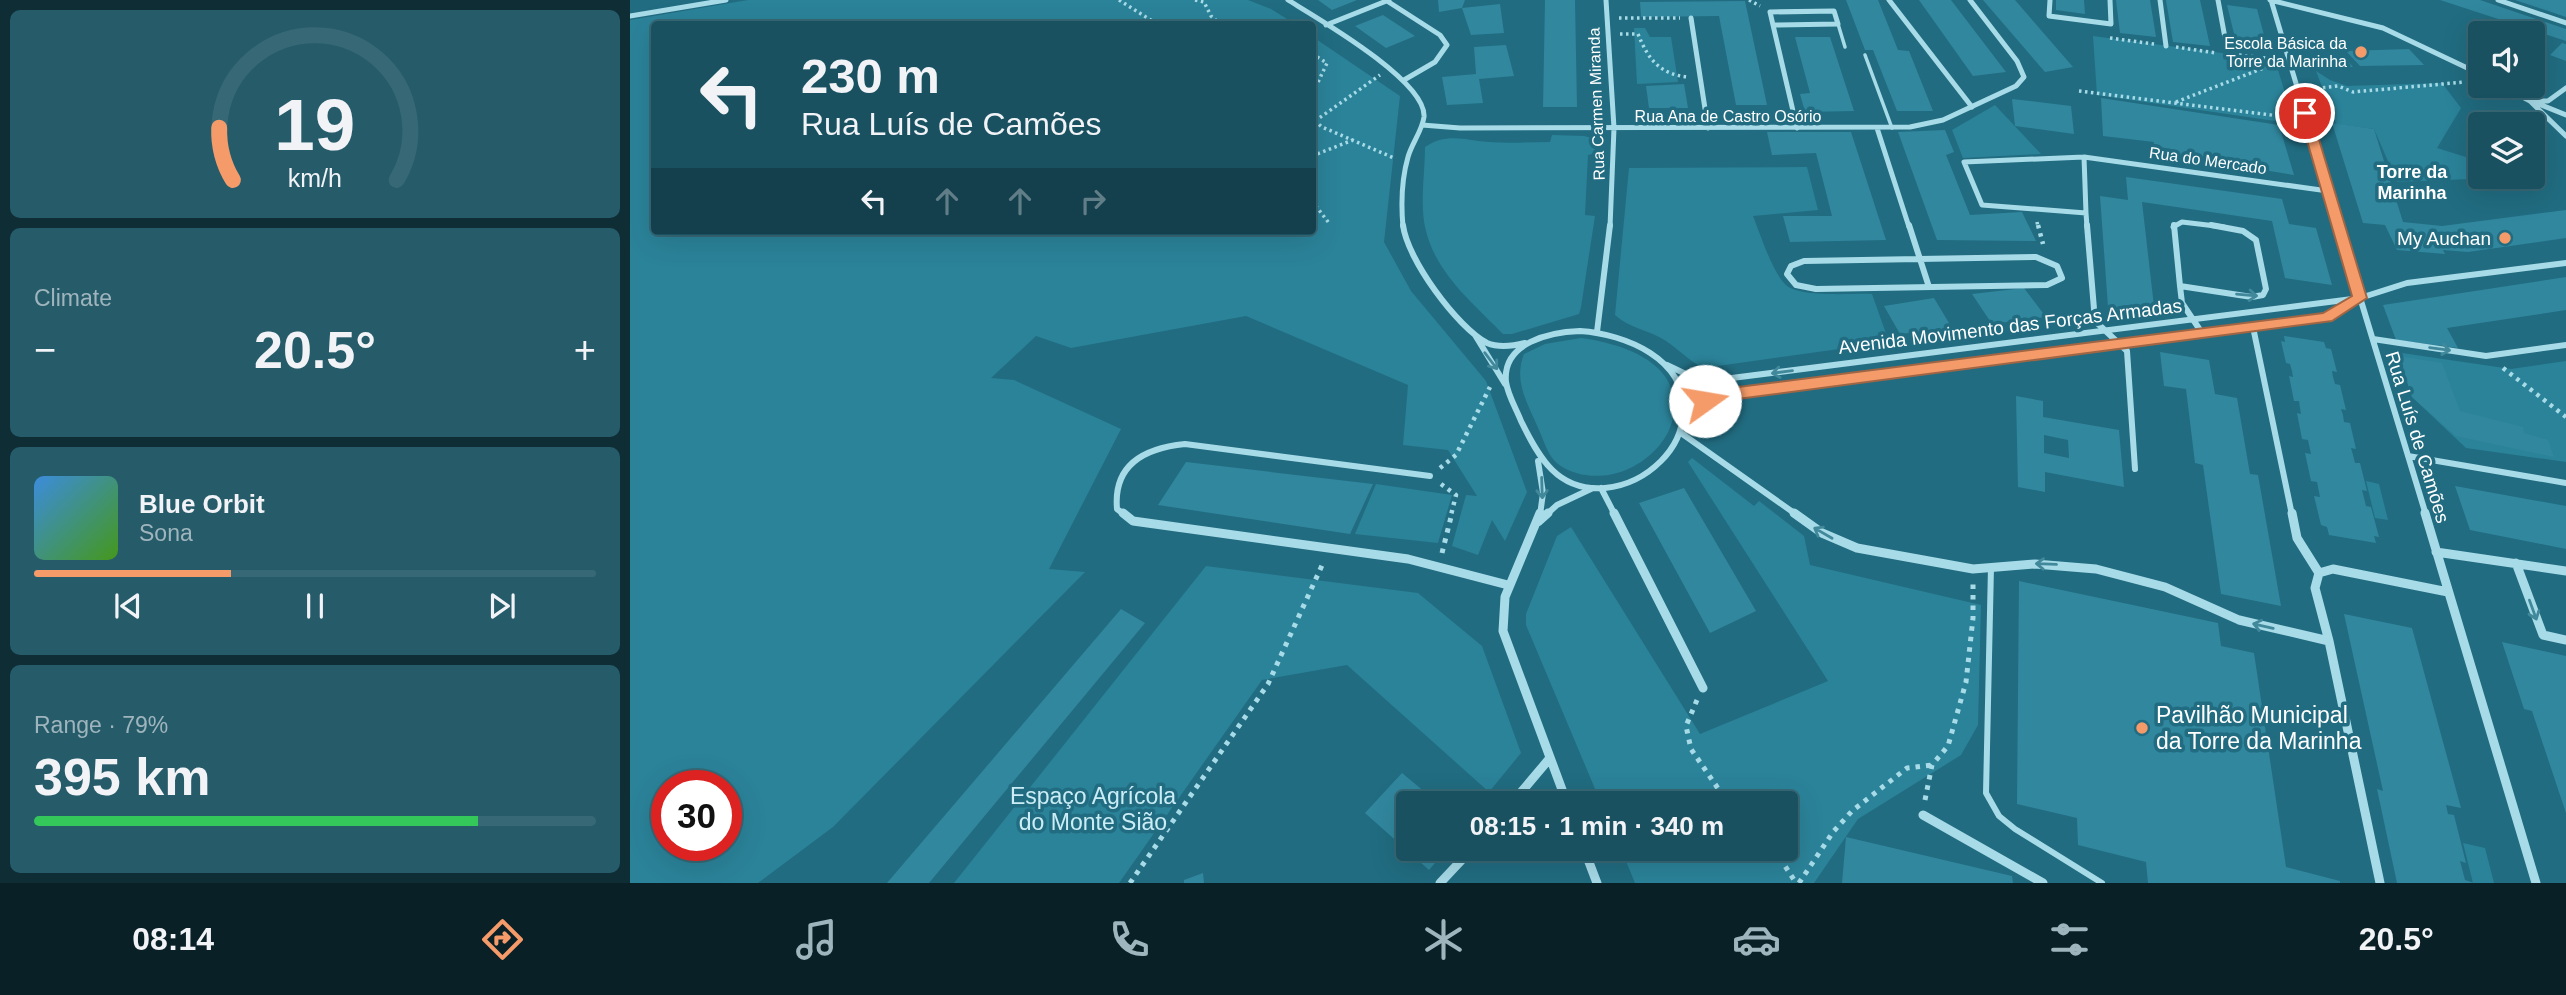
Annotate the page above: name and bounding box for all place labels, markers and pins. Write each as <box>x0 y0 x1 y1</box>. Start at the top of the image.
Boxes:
place label: Escola Básica da Torre da Marinha <box>2224 35 2347 70</box>
marker: Escola Básica da Torre da Marinha <box>2353 44 2369 60</box>
pin <box>2275 83 2335 143</box>
place label: My Auchan <box>2397 228 2491 249</box>
marker: My Auchan <box>2497 230 2513 246</box>
place label: Pavilhão Municipal da Torre da Marinha <box>2156 702 2362 754</box>
marker: Pavilhão Municipal da Torre da Marinha <box>2134 720 2150 736</box>

